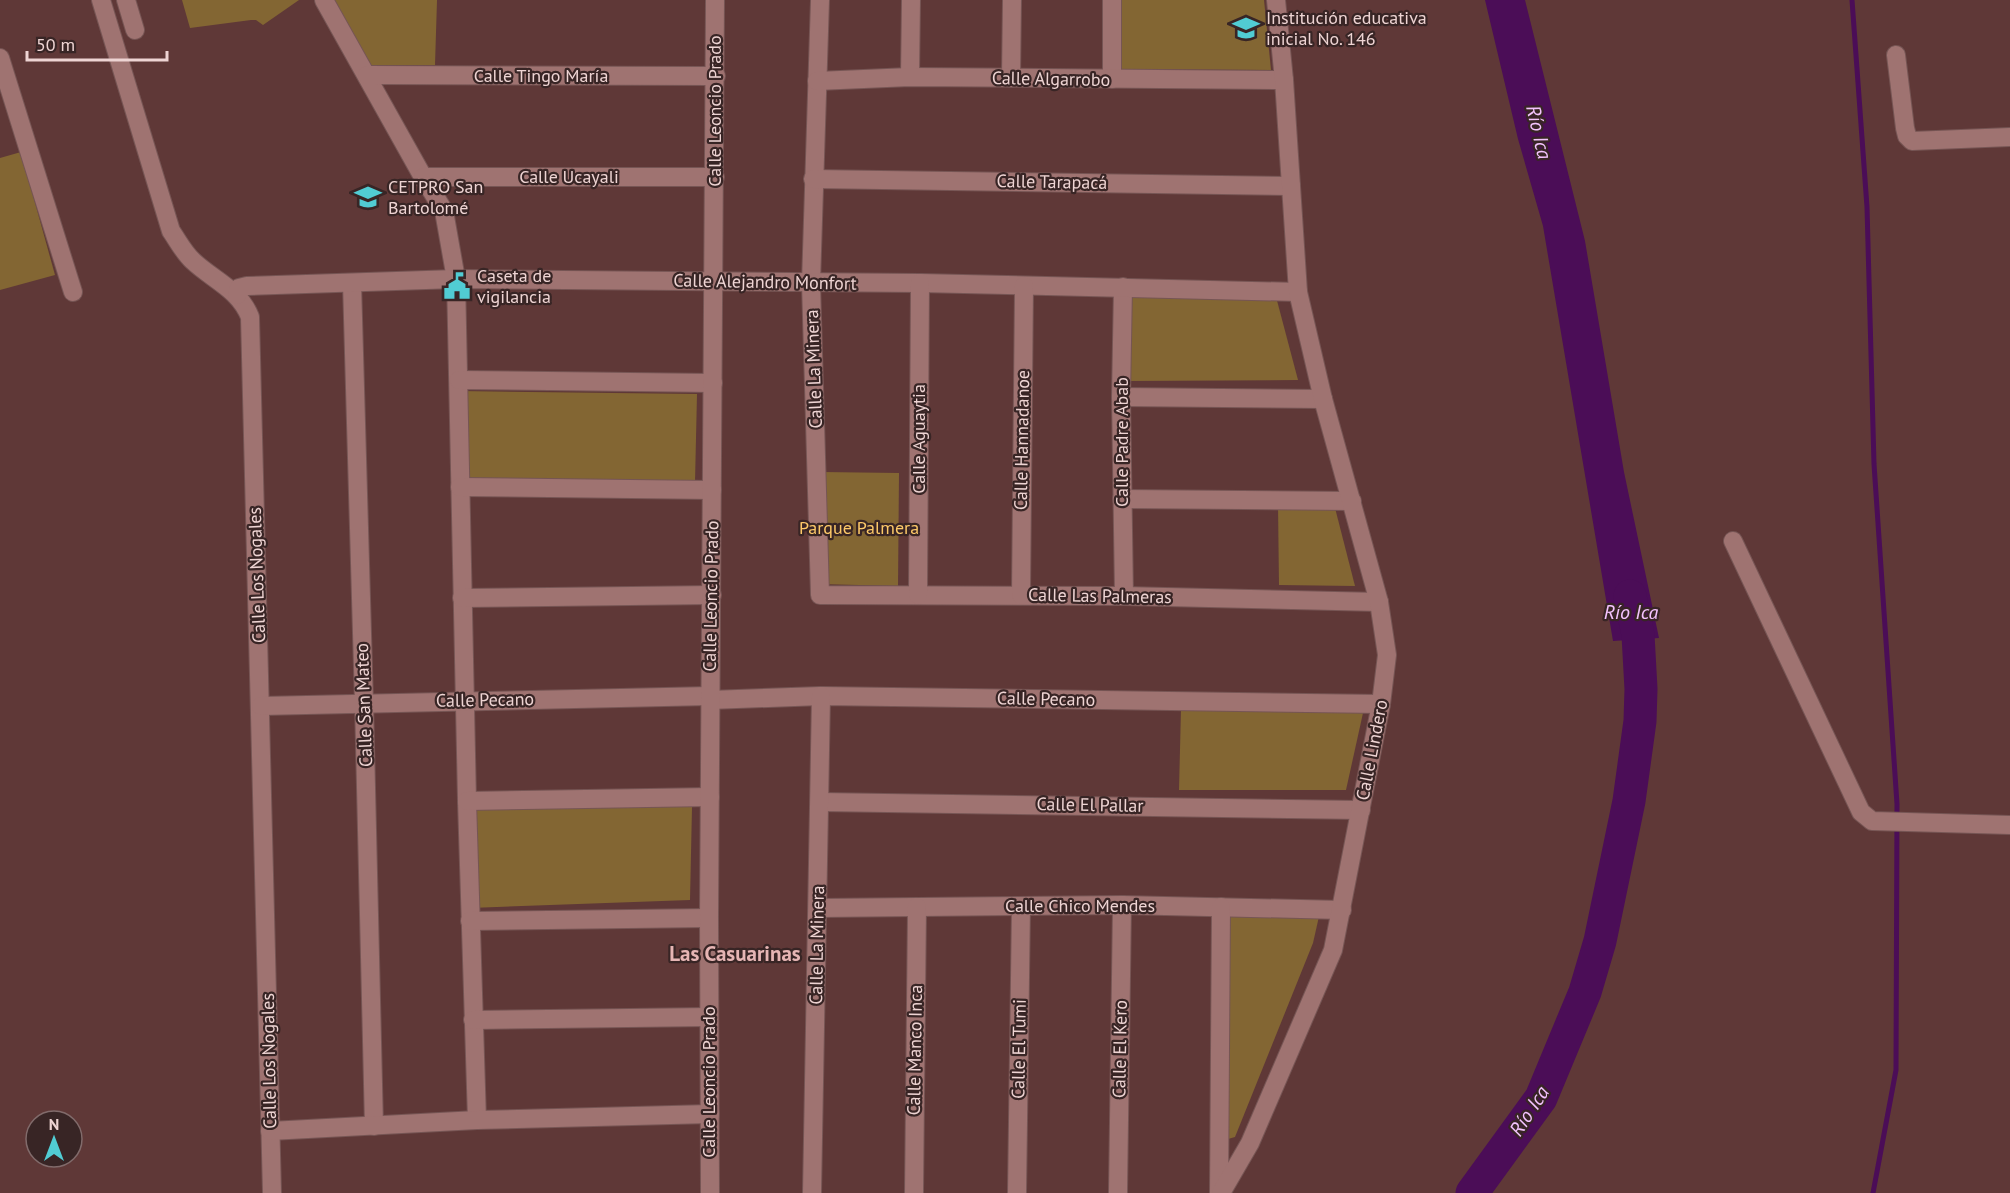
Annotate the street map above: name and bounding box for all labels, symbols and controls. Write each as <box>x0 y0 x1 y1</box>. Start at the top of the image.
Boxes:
place label: Institución educativa inicial No. 146 <box>1266 6 1427 50</box>
school or university icon: Institución educativa inicial No. 146 <box>1231 13 1261 43</box>
scale bar <box>27 24 166 62</box>
text: 50 m <box>36 33 75 56</box>
street label: Calle Leoncio Prado <box>703 35 726 187</box>
street label: Calle Tingo María <box>474 64 608 87</box>
street label: Calle Algarrobo <box>992 66 1110 91</box>
water label: Río Ica <box>1520 102 1558 162</box>
street label: Calle Ucayali <box>519 165 619 188</box>
street label: Calle Tarapacá <box>997 169 1107 194</box>
place label: CETPRO San Bartolomé <box>388 175 483 219</box>
school or university icon: CETPRO San Bartolomé <box>353 182 383 212</box>
place label: Caseta de vigilancia <box>477 264 551 308</box>
street label: Calle Alejandro Monfort <box>673 268 857 295</box>
public building icon: Caseta de vigilancia <box>442 271 472 301</box>
street label: Calle La Minera <box>800 309 827 429</box>
street label: Calle Hannadanoe <box>1009 370 1034 510</box>
street label: Calle Padre Abab <box>1110 377 1133 507</box>
street label: Calle Aguaytia <box>907 384 930 494</box>
street label: Calle Los Nogales <box>243 507 270 643</box>
park label: Parque Palmera <box>799 516 919 539</box>
street label: Calle Leoncio Prado <box>698 520 723 672</box>
street label: Calle Las Palmeras <box>1028 583 1172 608</box>
water label: Río Ica <box>1604 599 1659 625</box>
street label: Calle San Mateo <box>350 643 377 767</box>
street label: Calle Pecano <box>997 686 1095 711</box>
street label: Calle Pecano <box>436 687 534 712</box>
street label: Calle Lindero <box>1350 698 1393 802</box>
street label: Calle El Pallar <box>1036 792 1144 817</box>
street label: Calle La Minera <box>804 885 829 1005</box>
street label: Calle Chico Mendes <box>1005 894 1155 917</box>
district label: Las Casuarinas <box>669 940 801 967</box>
street label: Calle Manco Inca <box>902 984 927 1116</box>
street label: Calle Los Nogales <box>256 993 281 1129</box>
street label: Calle El Tumi <box>1006 999 1031 1099</box>
street label: Calle El Kero <box>1107 1000 1132 1098</box>
street label: Calle Leoncio Prado <box>697 1006 720 1158</box>
water label: Río Ica <box>1503 1081 1555 1141</box>
north arrow <box>24 1109 84 1169</box>
text: N <box>49 1114 59 1134</box>

